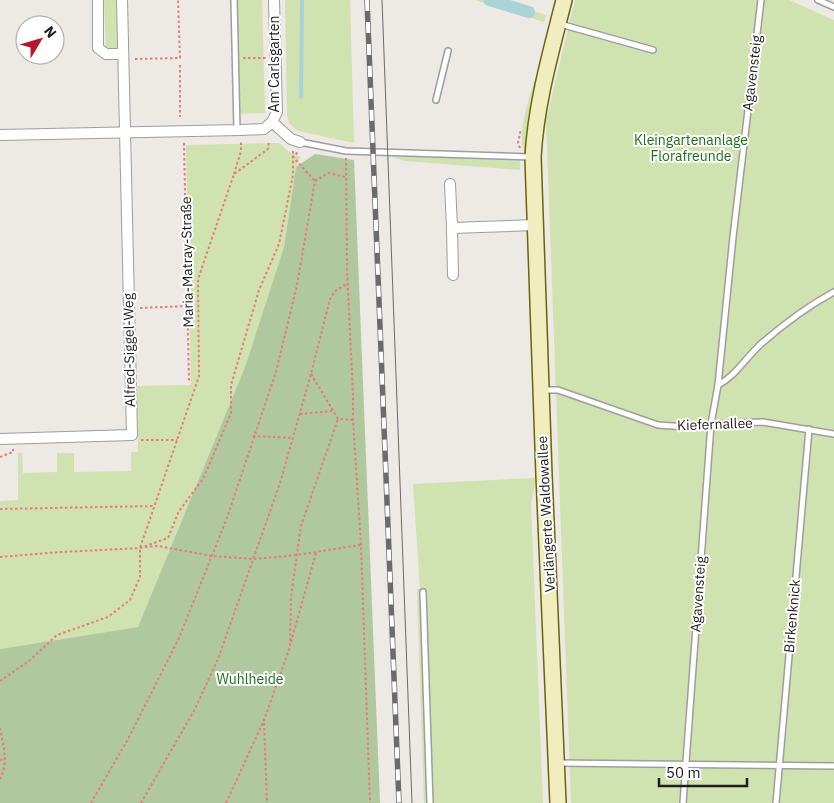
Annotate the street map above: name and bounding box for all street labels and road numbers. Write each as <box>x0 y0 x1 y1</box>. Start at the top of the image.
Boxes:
street label: Am Carlsgarten <box>265 16 283 112</box>
street label: Agavensteig <box>738 33 766 112</box>
street label: Maria-Matray-Straße <box>177 196 197 328</box>
street label: Alfred-Siggel-Weg <box>119 292 139 407</box>
street label: Kiefernallee <box>677 414 753 434</box>
street label: Verlängerte Waldowallee <box>533 435 559 593</box>
street label: Agavensteig <box>686 555 710 633</box>
street label: Birkenknick <box>780 578 804 654</box>

